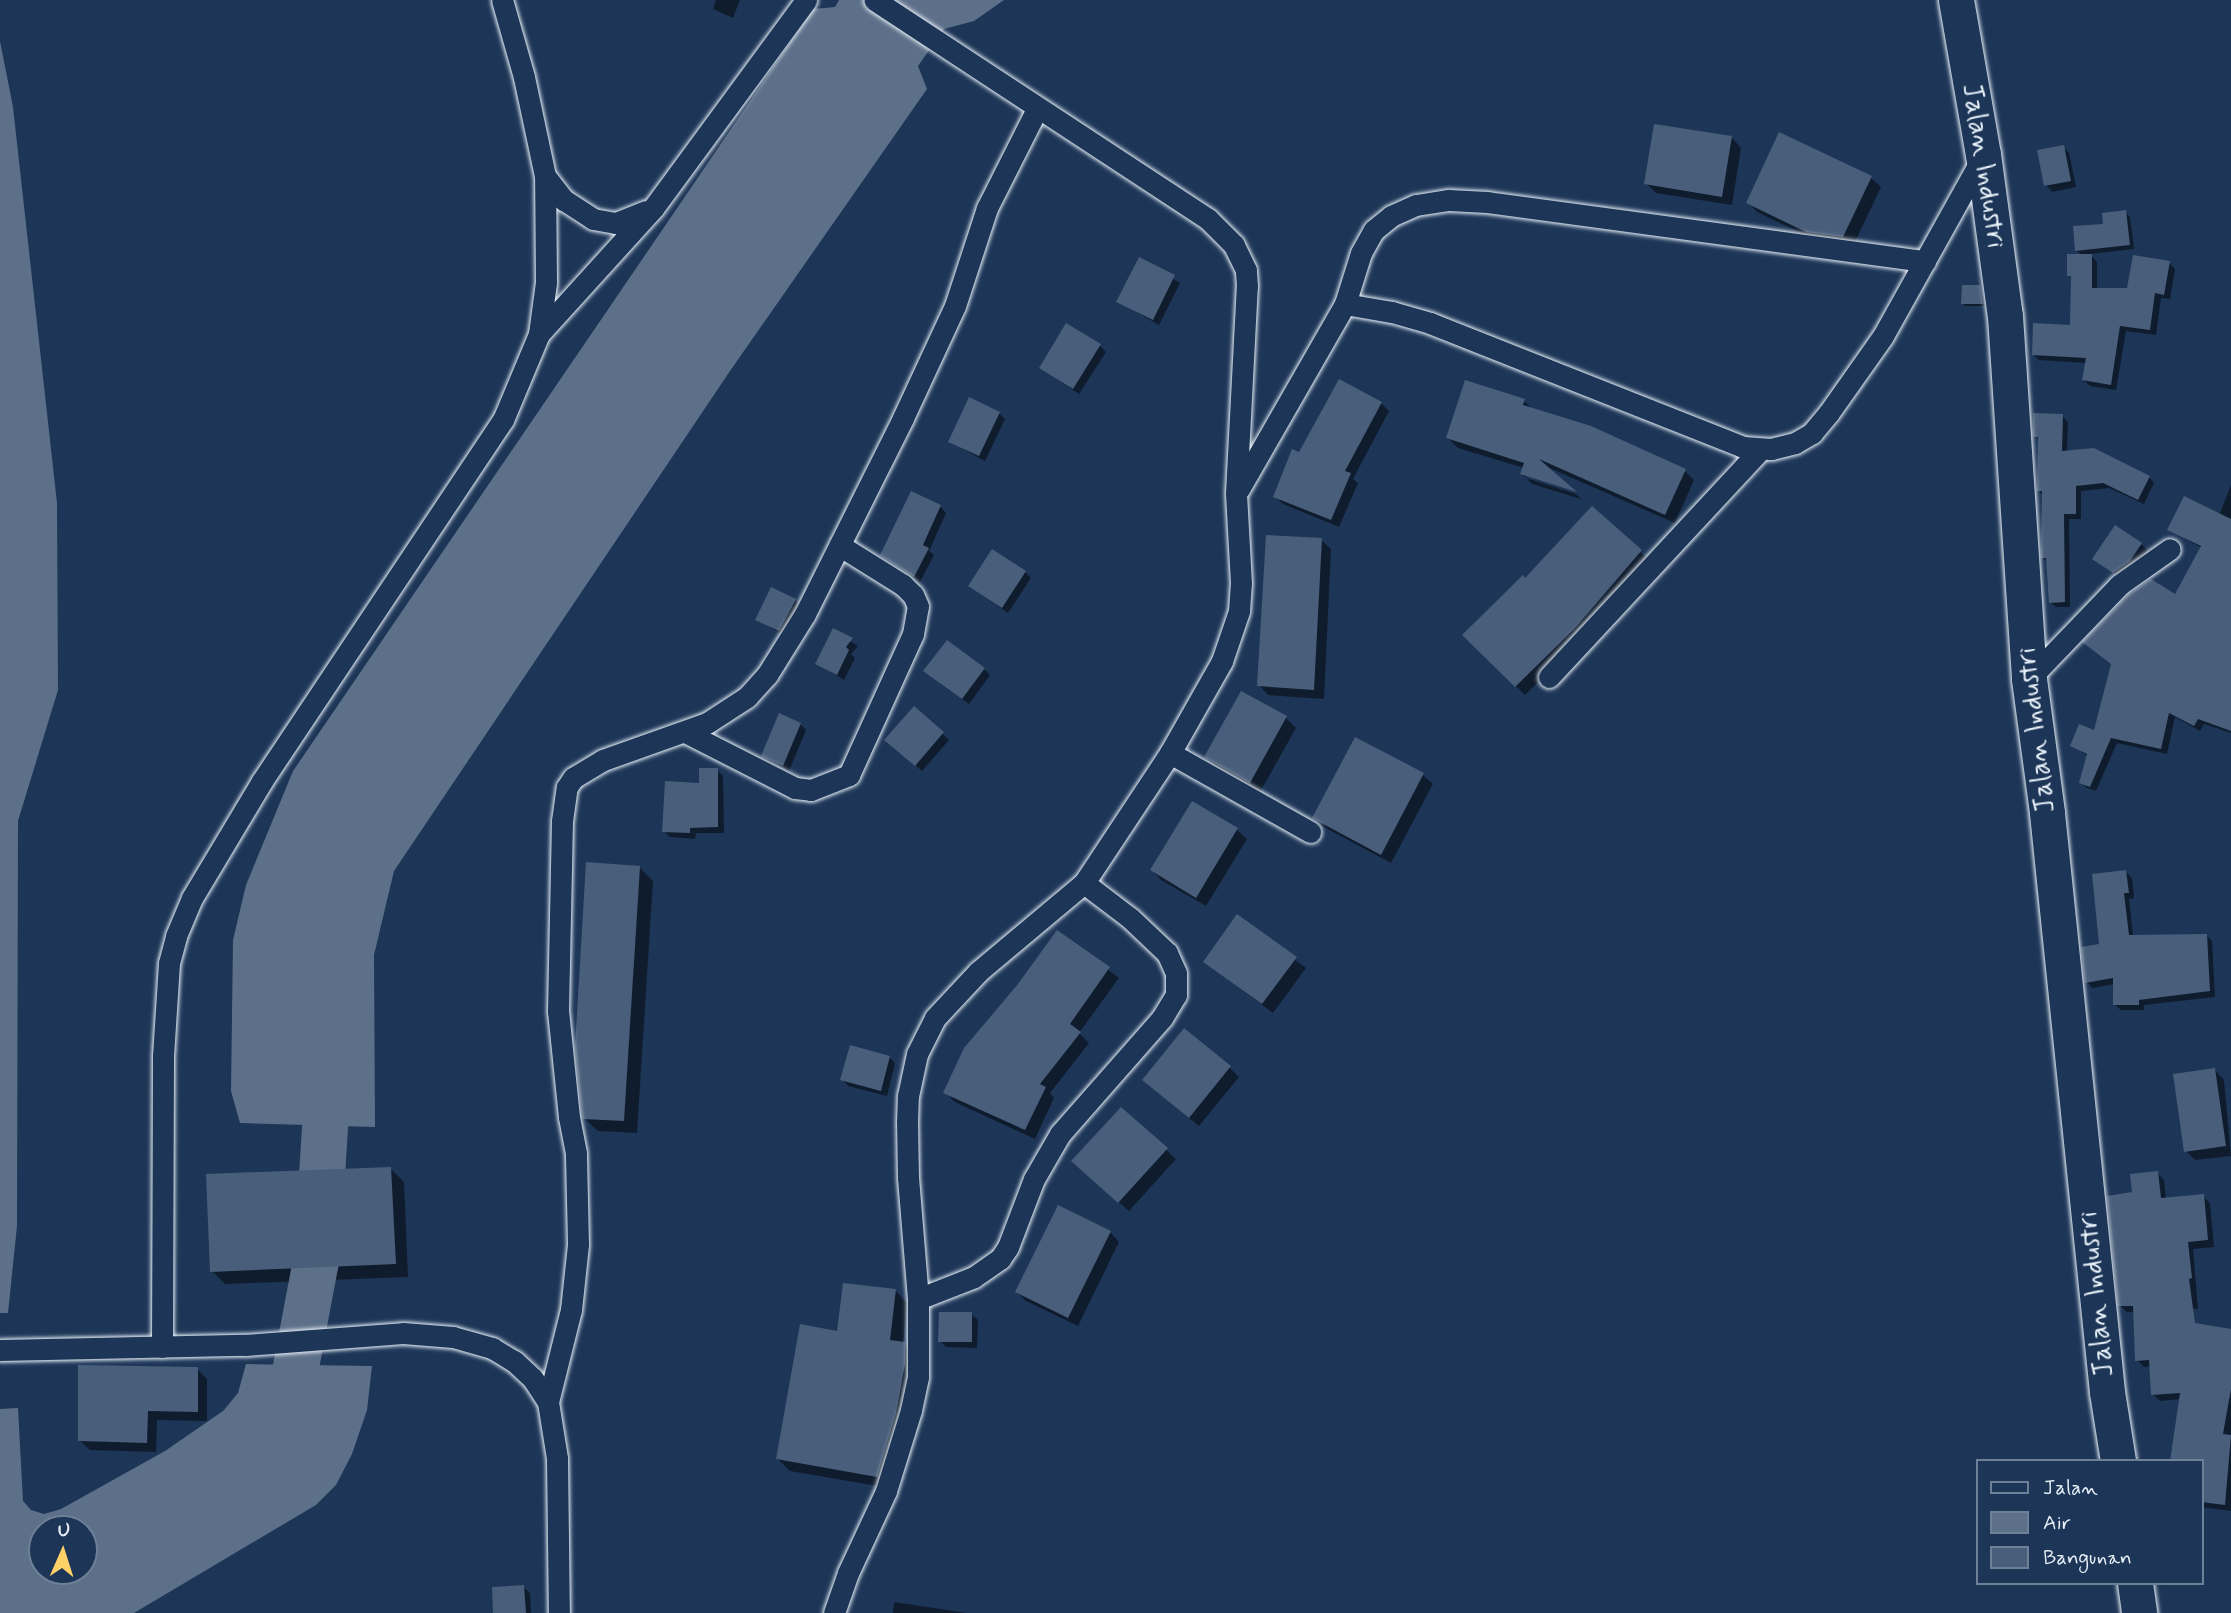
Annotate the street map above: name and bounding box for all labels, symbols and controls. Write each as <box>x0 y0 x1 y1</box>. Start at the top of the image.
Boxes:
street label: Jalan Industri <box>1953 79 2013 253</box>
street label: Jalan Industri <box>2010 644 2064 816</box>
street label: Jalan Industri <box>2071 1208 2123 1380</box>
legend <box>1976 1459 2203 1585</box>
text: Jalan <box>2043 1474 2098 1502</box>
text: Air <box>2043 1509 2071 1537</box>
north arrow <box>28 1515 98 1585</box>
text: U <box>57 1518 71 1543</box>
text: Bangunan <box>2043 1544 2132 1572</box>

